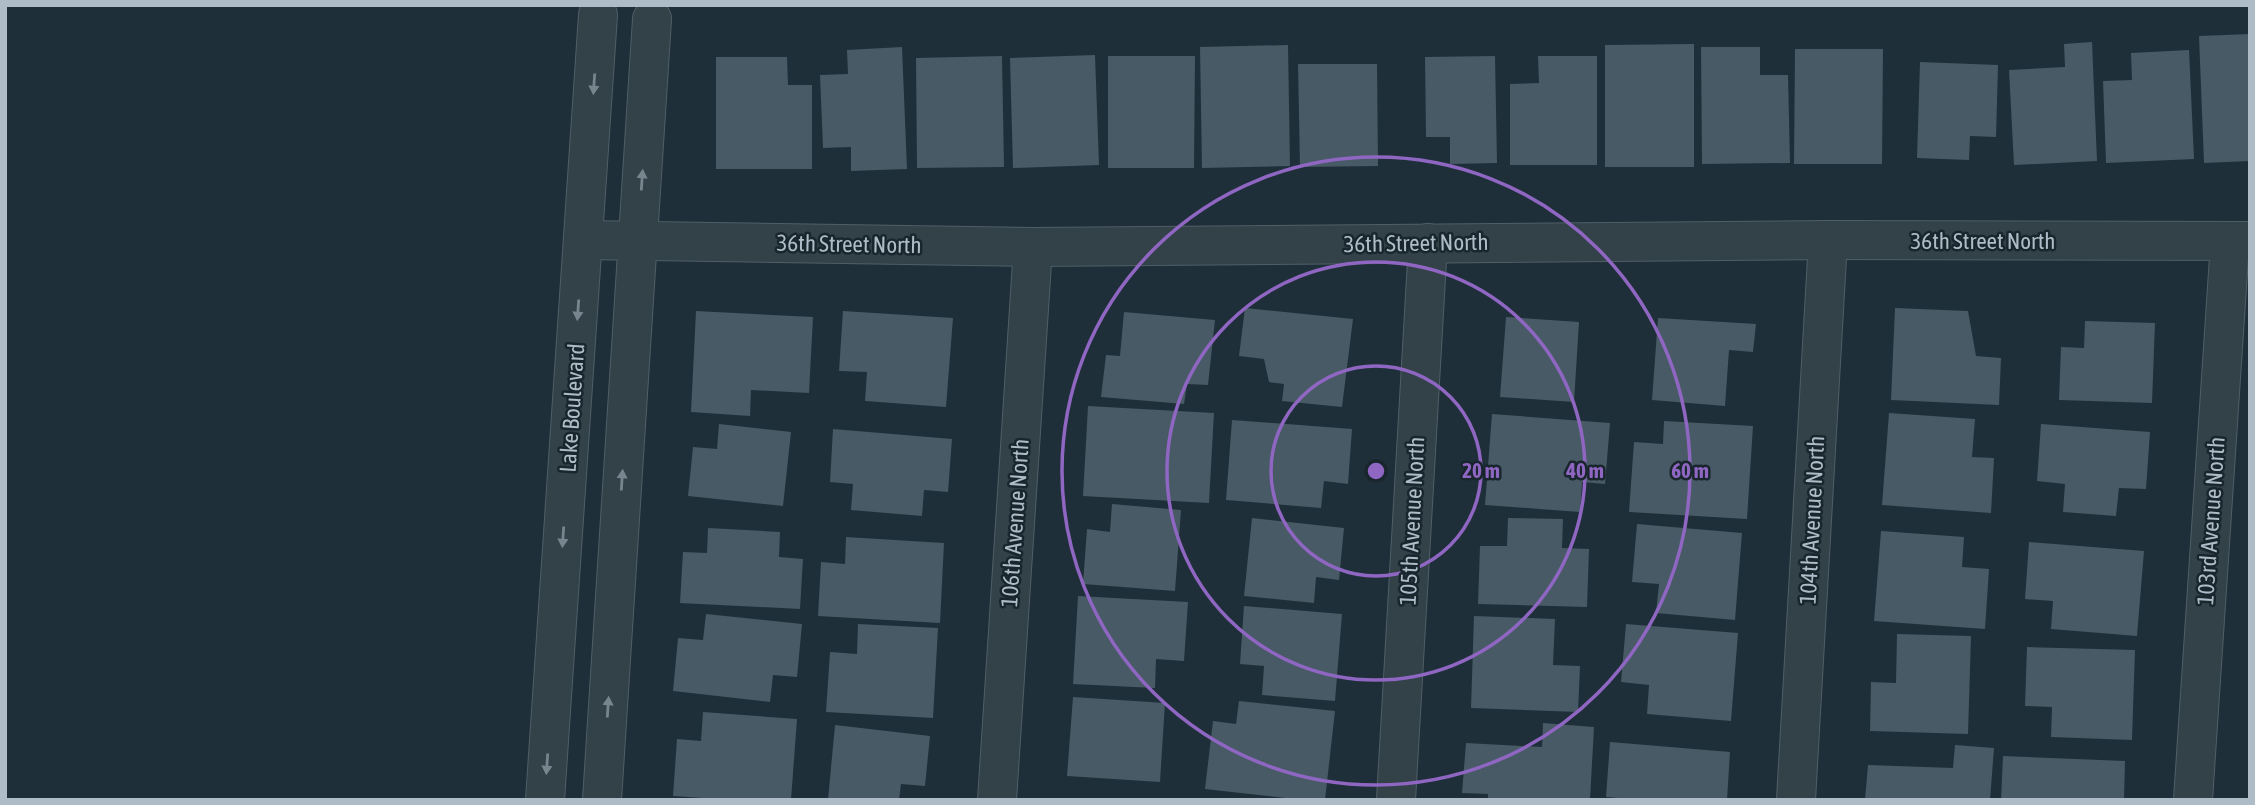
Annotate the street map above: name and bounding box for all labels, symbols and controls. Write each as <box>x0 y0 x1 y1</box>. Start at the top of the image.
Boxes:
one-way arrow <box>588 73 599 95</box>
one-way arrow <box>636 169 647 191</box>
street label: 36th Street North <box>1911 228 2055 254</box>
street label: 36th Street North <box>1343 229 1489 257</box>
street label: 36th Street North <box>776 230 922 258</box>
one-way arrow <box>572 300 583 322</box>
street label: Lake Boulevard <box>555 343 589 473</box>
street label: 104th Avenue North <box>1795 435 1829 605</box>
street label: 105th Avenue North <box>1395 436 1429 606</box>
street label: 103rd Avenue North <box>2192 436 2230 606</box>
street label: 106th Avenue North <box>996 438 1034 608</box>
text: 20 m <box>1462 458 1500 482</box>
text: 40 m <box>1565 458 1604 482</box>
text: 60 m <box>1671 458 1709 482</box>
centre of rings <box>1364 459 1388 483</box>
one-way arrow <box>617 469 628 491</box>
one-way arrow <box>557 527 568 549</box>
one-way arrow <box>603 696 614 718</box>
one-way arrow <box>541 754 552 776</box>

